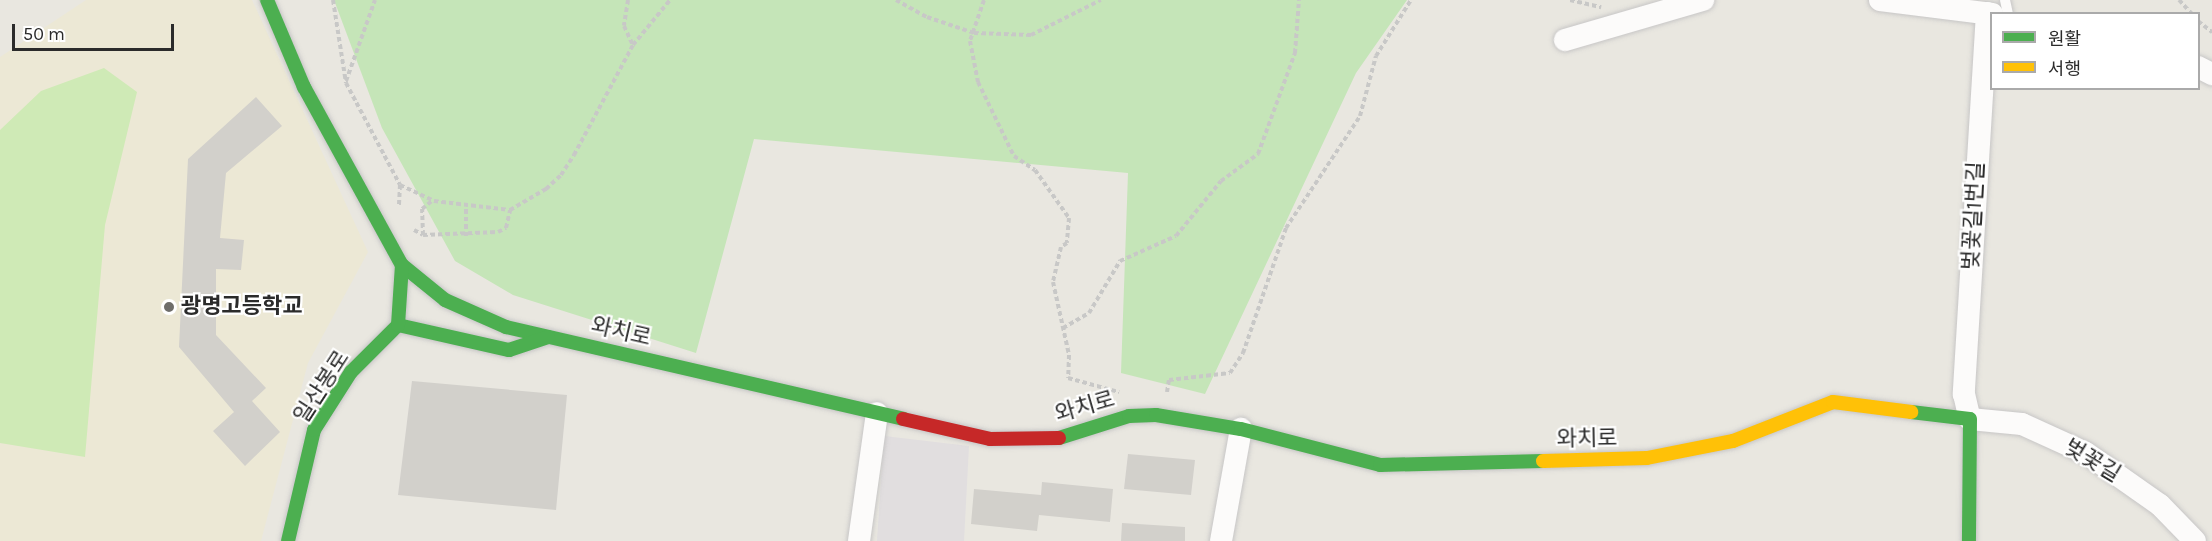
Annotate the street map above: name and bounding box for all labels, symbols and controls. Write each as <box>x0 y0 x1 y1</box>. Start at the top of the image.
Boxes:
scale bar <box>15 12 177 50</box>
legend <box>1990 12 2200 90</box>
text: 50 m <box>23 23 65 45</box>
text: 원활 <box>2048 28 2081 50</box>
text: 서행 <box>2048 58 2081 80</box>
street label: 벚꽃길1번길 <box>1958 161 1990 271</box>
place label: 광명고등학교 <box>181 294 302 320</box>
marker: 광명고등학교 <box>162 300 176 314</box>
street label: 와치로 <box>588 312 654 352</box>
street label: 일산봉로 <box>289 346 355 428</box>
street label: 와치로 <box>1052 386 1118 428</box>
street label: 와치로 <box>1556 425 1618 453</box>
street label: 벚꽃길 <box>2059 434 2125 488</box>

